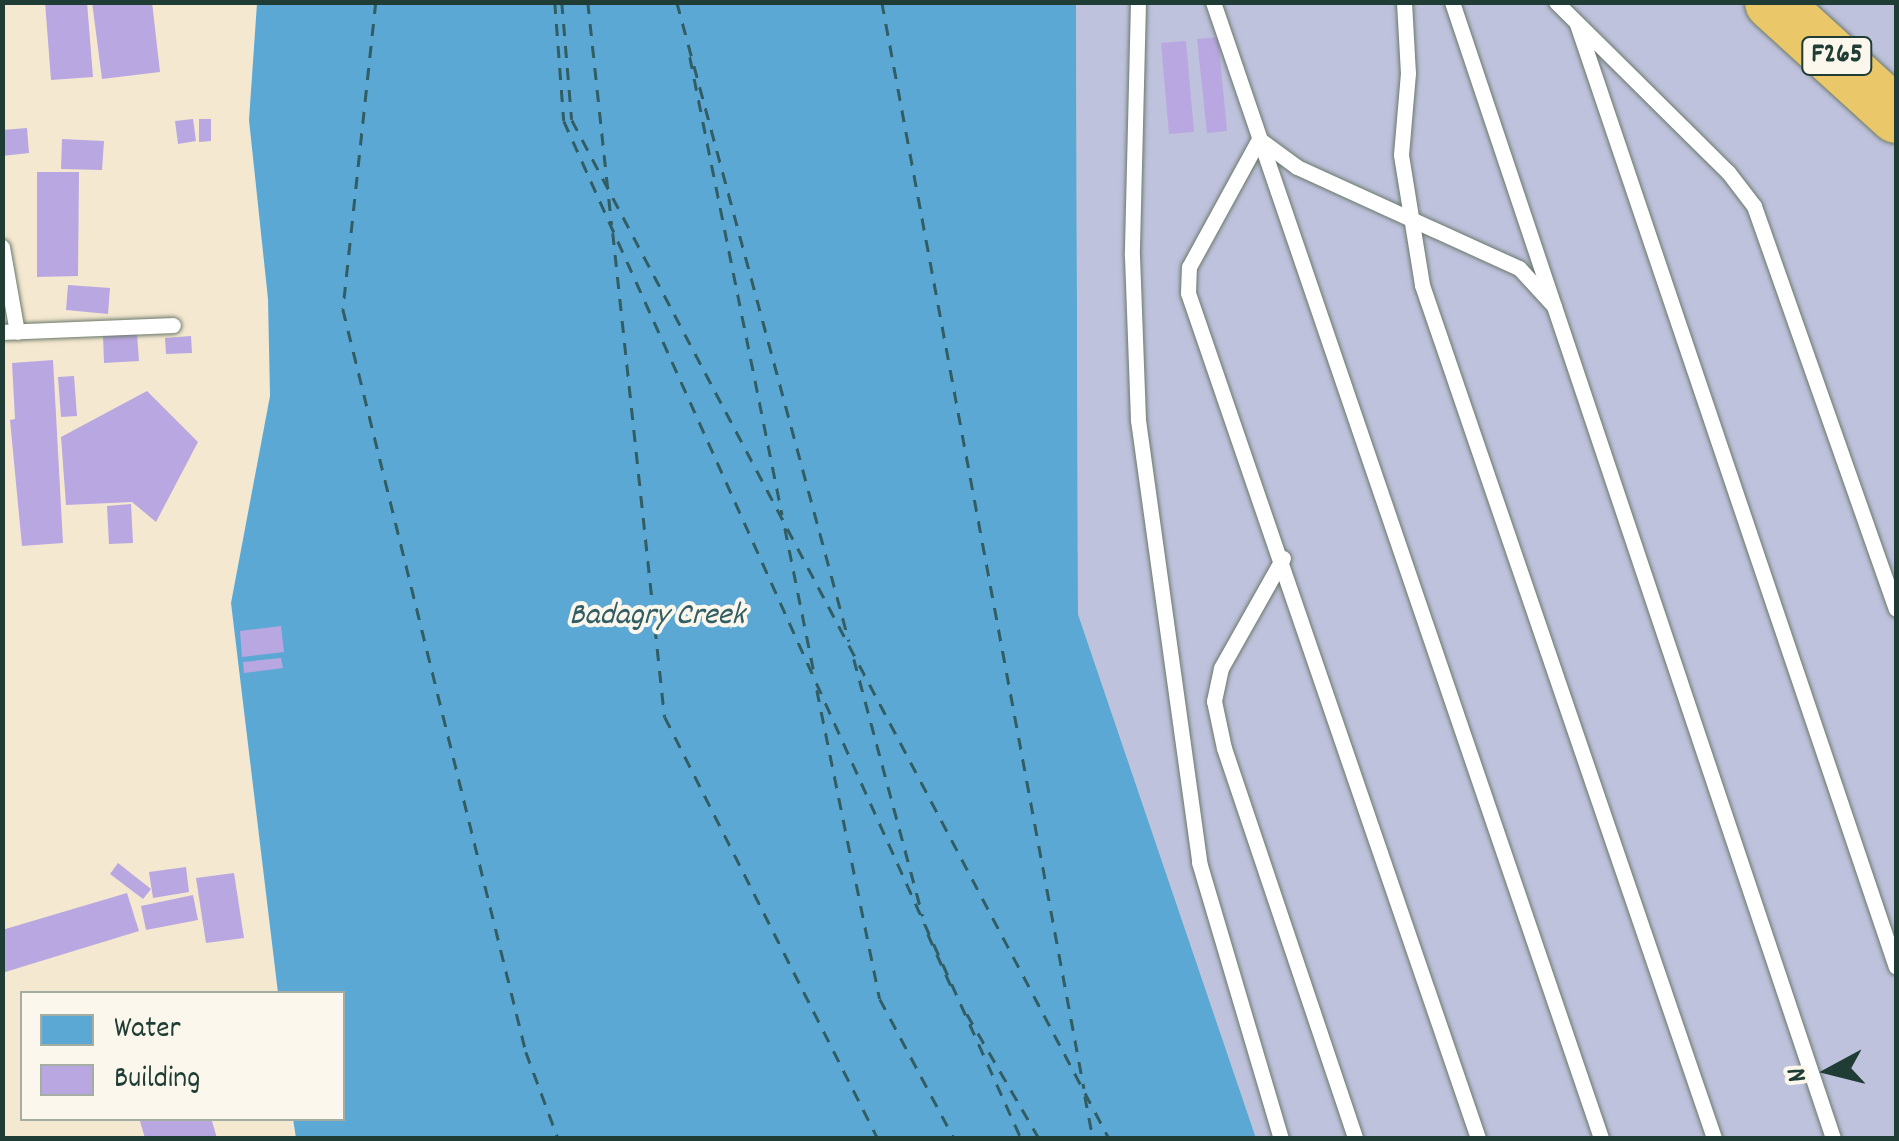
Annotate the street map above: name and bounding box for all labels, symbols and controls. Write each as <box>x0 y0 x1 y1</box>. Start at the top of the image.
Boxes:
road number: F265 <box>1800 33 1874 79</box>
water label: Badagry Creek <box>569 598 745 636</box>
legend <box>20 991 345 1121</box>
text: Water <box>114 1009 181 1052</box>
north arrow <box>1779 1021 1879 1121</box>
text: Building <box>114 1059 200 1102</box>
text: N <box>1779 1065 1820 1084</box>

